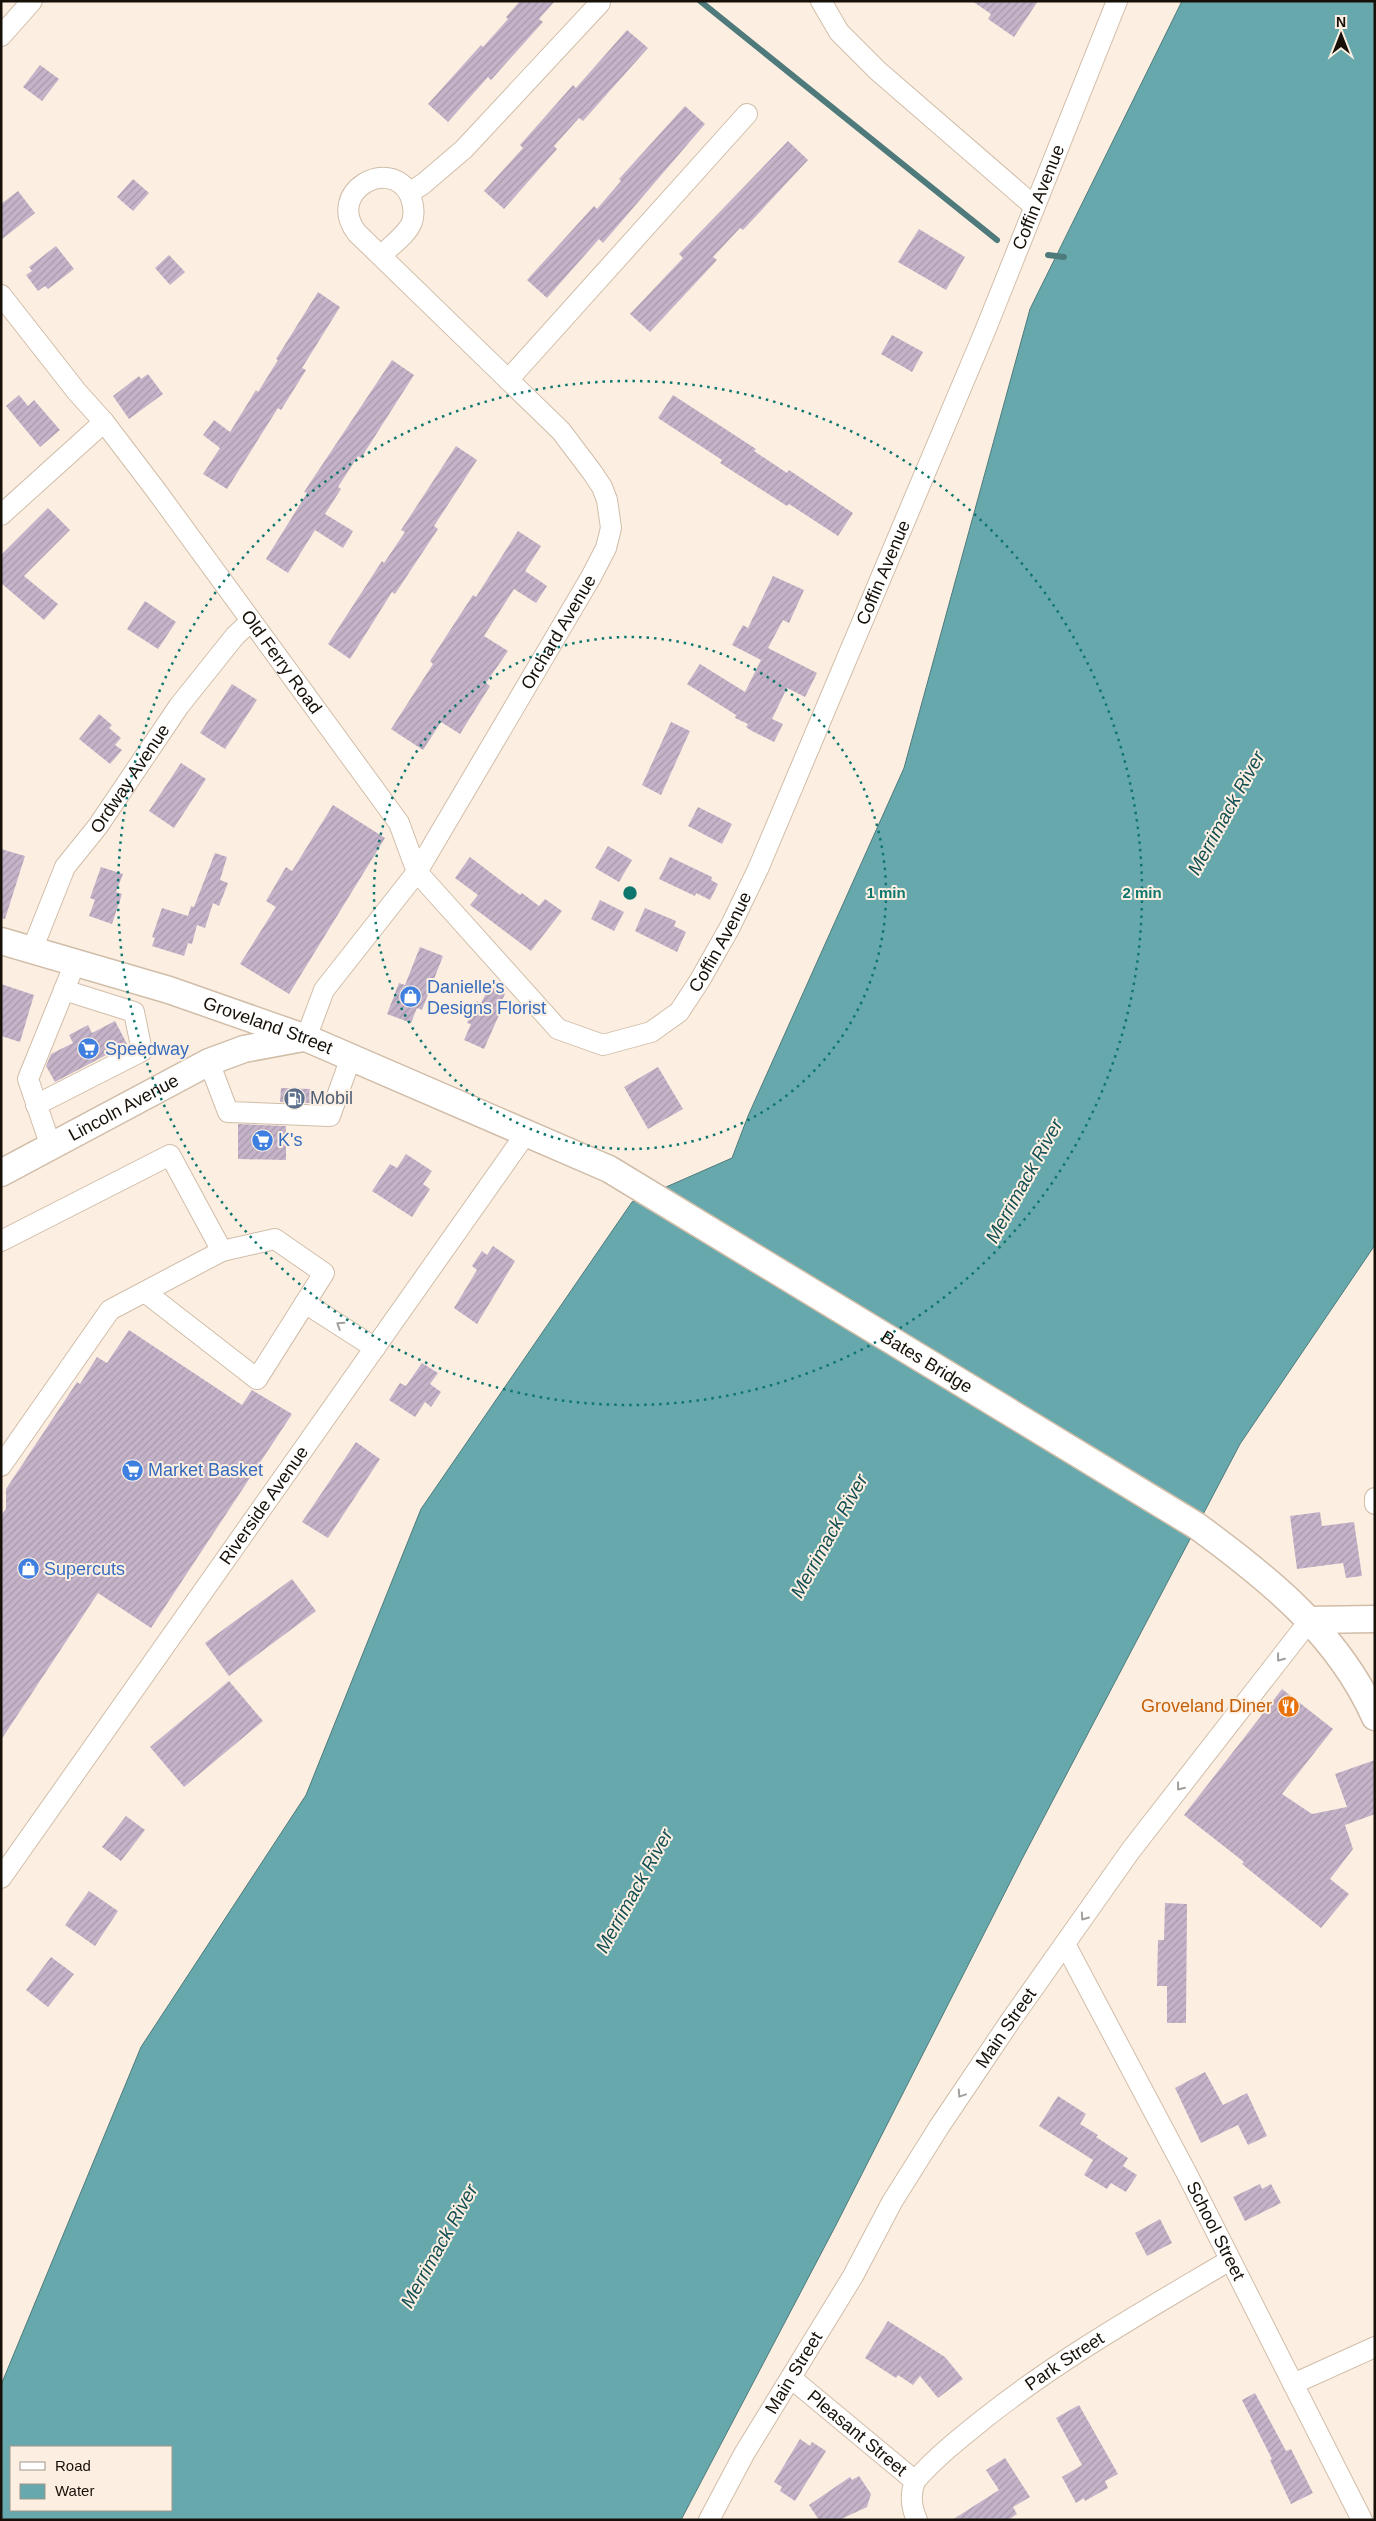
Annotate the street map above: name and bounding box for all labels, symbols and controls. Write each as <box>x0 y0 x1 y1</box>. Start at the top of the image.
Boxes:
north arrow <box>1316 10 1366 60</box>
text: N <box>1336 14 1346 30</box>
street label: Coffin Avenue <box>1008 142 1068 253</box>
street label: Coffin Avenue <box>852 517 914 628</box>
street label: Orchard Avenue <box>517 571 600 693</box>
street label: Old Ferry Road <box>237 606 326 718</box>
street label: Ordway Avenue <box>86 721 174 837</box>
water label: Merrimack River <box>1183 747 1269 879</box>
centre of rings <box>621 884 639 902</box>
text: 1 min <box>866 884 906 901</box>
text: 2 min <box>1122 884 1162 901</box>
street label: Coffin Avenue <box>685 888 756 996</box>
place label: Danielle's Designs Florist <box>427 977 546 1018</box>
shop icon: Danielle's Designs Florist <box>399 985 423 1009</box>
street label: Groveland Street <box>201 993 336 1058</box>
supermarket icon: Speedway <box>77 1037 101 1061</box>
place label: Speedway <box>105 1039 189 1059</box>
street label: Lincoln Avenue <box>65 1070 182 1145</box>
fuel station icon: Mobil <box>282 1086 306 1110</box>
place label: Mobil <box>310 1088 353 1108</box>
water label: Merrimack River <box>981 1115 1067 1247</box>
supermarket icon: K's <box>250 1128 274 1152</box>
place label: K's <box>278 1130 302 1150</box>
one-way arrow <box>336 1322 345 1332</box>
street label: Bates Bridge <box>877 1327 976 1397</box>
street label: Riverside Avenue <box>215 1442 312 1568</box>
supermarket icon: Market Basket <box>120 1458 144 1482</box>
place label: Market Basket <box>148 1460 263 1480</box>
water label: Merrimack River <box>786 1470 872 1602</box>
shop icon: Supercuts <box>16 1557 40 1581</box>
place label: Supercuts <box>44 1559 125 1579</box>
one-way arrow <box>1277 1652 1286 1662</box>
restaurant icon: Groveland Diner <box>1276 1694 1300 1718</box>
place label: Groveland Diner <box>1141 1696 1272 1716</box>
one-way arrow <box>1178 1781 1186 1790</box>
water label: Merrimack River <box>591 1825 677 1957</box>
one-way arrow <box>1081 1911 1090 1921</box>
street label: Main Street <box>972 1984 1040 2072</box>
one-way arrow <box>958 2088 967 2098</box>
street label: School Street <box>1182 2178 1249 2284</box>
water label: Merrimack River <box>396 2180 482 2312</box>
street label: Main Street <box>761 2328 826 2417</box>
street label: Park Street <box>1021 2328 1107 2395</box>
street label: Pleasant Street <box>803 2386 911 2480</box>
legend <box>10 2446 172 2511</box>
text: Road <box>55 2457 91 2474</box>
text: Water <box>55 2482 94 2499</box>

